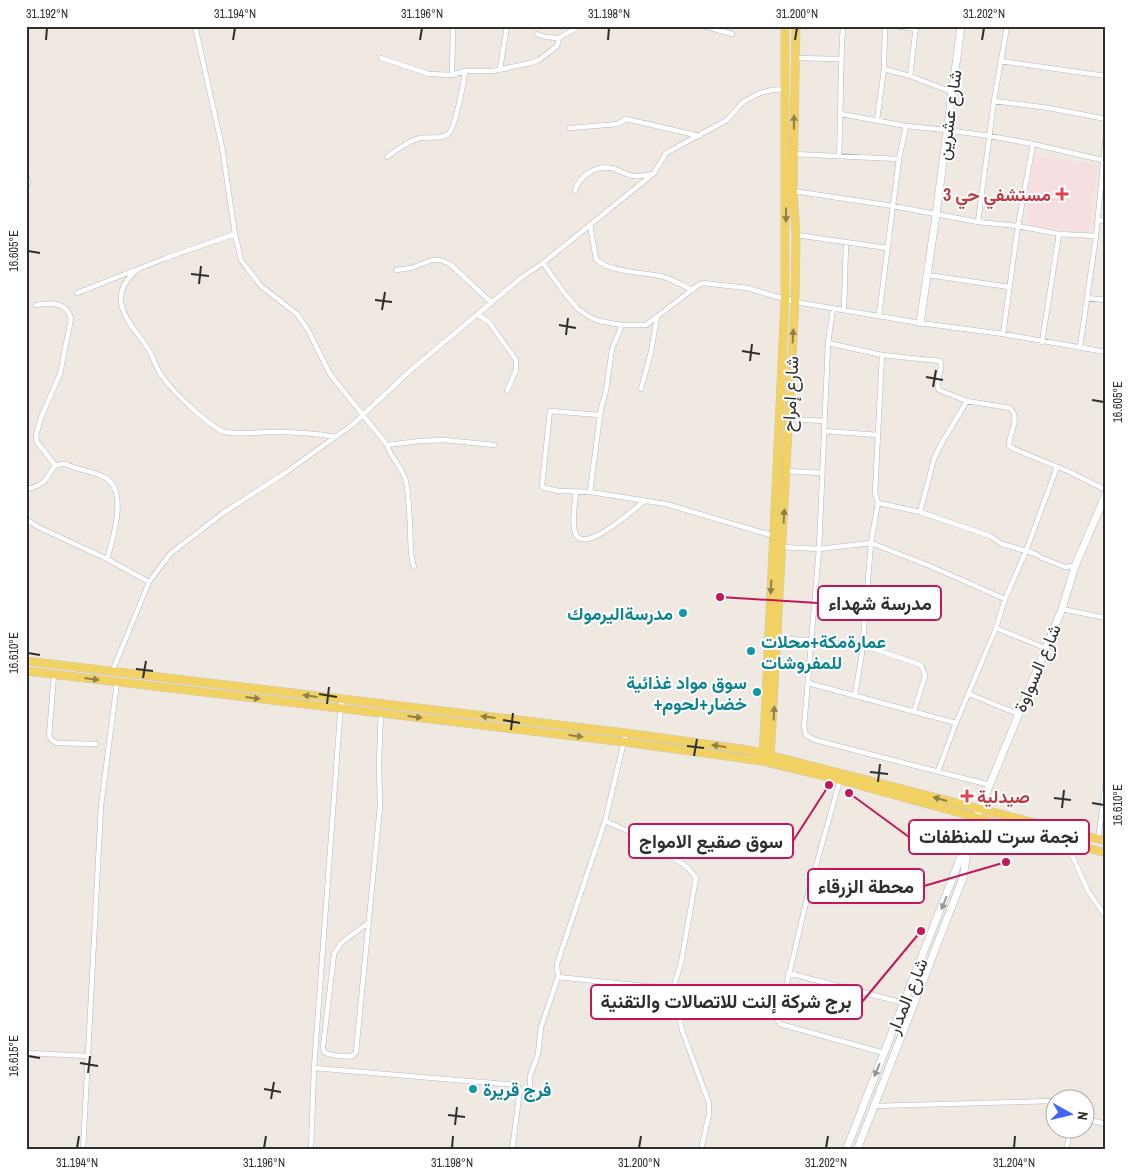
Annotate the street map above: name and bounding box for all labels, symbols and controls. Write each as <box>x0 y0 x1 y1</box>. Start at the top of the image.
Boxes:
text: 31.192°N <box>26 6 68 22</box>
text: 31.194°N <box>214 6 256 22</box>
text: 31.196°N <box>401 6 443 22</box>
text: 31.198°N <box>588 6 630 22</box>
text: 31.200°N <box>776 6 818 22</box>
text: 31.202°N <box>963 6 1005 22</box>
street label: شارع عشرين <box>930 68 968 162</box>
one-way arrow <box>790 113 798 129</box>
place label: مستشفي حي 3 <box>943 182 1051 210</box>
marker: مستشفي حي 3 <box>1055 187 1069 201</box>
one-way arrow <box>782 207 790 223</box>
text: 16.605°E <box>6 230 22 272</box>
one-way arrow <box>790 328 798 344</box>
street label: شارع إمراح <box>776 355 804 433</box>
text: 16.605°E <box>1110 381 1126 423</box>
one-way arrow <box>780 508 788 524</box>
one-way arrow <box>767 579 775 595</box>
callout: مدرسة شهداء <box>818 586 941 620</box>
text: مدرسة شهداء <box>828 590 932 616</box>
place label: مدرسةاليرموك <box>567 601 673 626</box>
marker: مدرسةاليرموك <box>677 607 689 619</box>
street label: شارع السواوة <box>1007 620 1067 716</box>
place label: عمارةمكة+محلات للمفروشات <box>761 629 886 675</box>
text: 16.610°E <box>6 632 22 674</box>
marker: عمارةمكة+محلات للمفروشات <box>745 645 757 657</box>
place label: سوق مواد غذائية +خضار+لحوم <box>626 670 747 716</box>
one-way arrow <box>84 675 100 683</box>
marker: سوق مواد غذائية +خضار+لحوم <box>751 686 763 698</box>
one-way arrow <box>301 691 317 699</box>
one-way arrow <box>246 694 262 702</box>
one-way arrow <box>770 705 778 721</box>
one-way arrow <box>407 713 423 721</box>
one-way arrow <box>480 713 496 721</box>
one-way arrow <box>569 732 585 740</box>
one-way arrow <box>711 741 727 749</box>
place label: صيدلية <box>977 784 1030 809</box>
text: 16.610°E <box>1110 784 1126 826</box>
marker: صيدلية <box>961 790 973 802</box>
one-way arrow <box>932 795 947 803</box>
callout: نجمة سرت للمنظفات <box>909 820 1089 854</box>
text: نجمة سرت للمنظفات <box>919 823 1079 849</box>
callout: سوق صقيع الامواج <box>629 824 793 858</box>
text: سوق صقيع الامواج <box>639 828 783 855</box>
callout: محطة الزرقاء <box>808 869 924 903</box>
text: محطة الزرقاء <box>818 873 914 899</box>
one-way arrow <box>939 896 947 910</box>
street label: شارع المدار <box>880 954 934 1039</box>
callout: برج شركة إلنت للاتصالات والتقنية <box>591 985 862 1019</box>
text: برج شركة إلنت للاتصالات والتقنية <box>600 988 852 1014</box>
text: 16.615°E <box>6 1035 22 1077</box>
one-way arrow <box>873 1063 881 1078</box>
place label: فرج قريرة <box>483 1077 551 1102</box>
marker: فرج قريرة <box>467 1083 479 1095</box>
north arrow <box>1044 1088 1094 1138</box>
text: N <box>1073 1110 1092 1121</box>
text: 31.194°N <box>56 1155 98 1171</box>
text: 31.196°N <box>243 1155 285 1171</box>
text: 31.198°N <box>431 1155 473 1171</box>
text: 31.200°N <box>618 1155 660 1171</box>
text: 31.202°N <box>805 1155 847 1171</box>
text: 31.204°N <box>993 1155 1035 1171</box>

